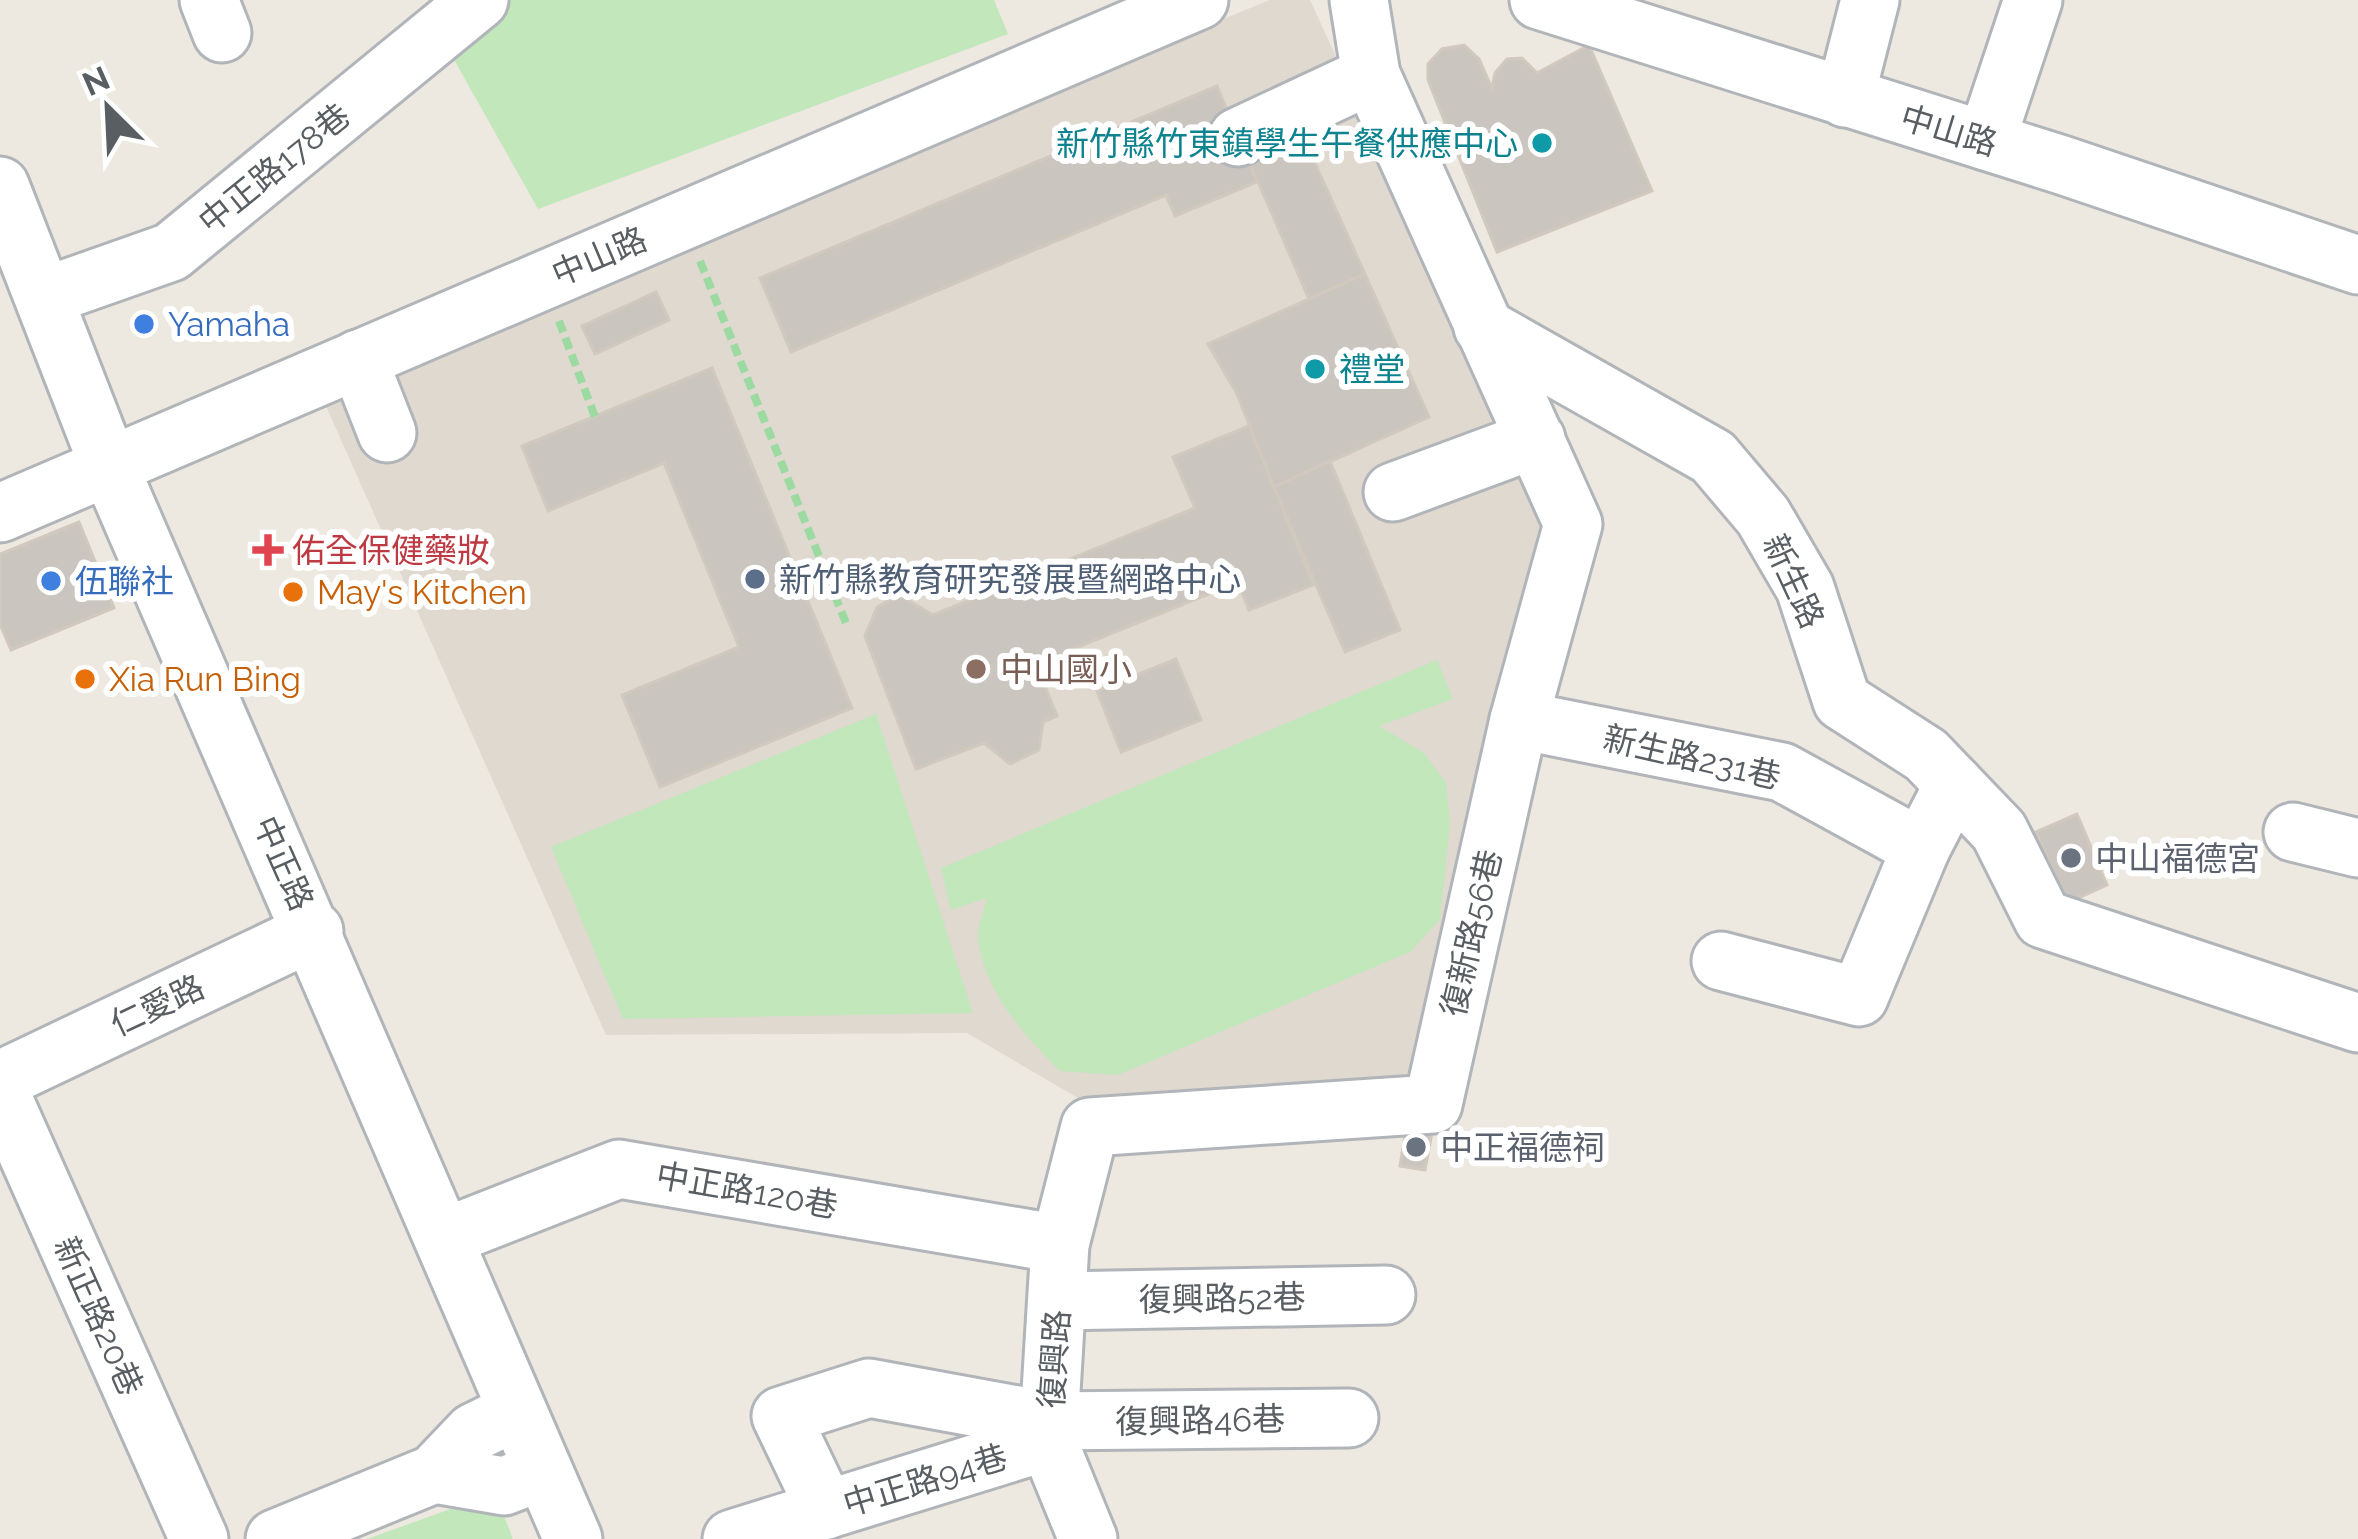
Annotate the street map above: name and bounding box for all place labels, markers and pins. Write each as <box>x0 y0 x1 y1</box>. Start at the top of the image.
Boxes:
place label: 新竹縣竹東鎮學生午餐供應中心 <box>1056 124 1518 163</box>
marker: 新竹縣竹東鎮學生午餐供應中心 <box>1529 130 1555 156</box>
place label: Yamaha <box>168 305 290 344</box>
marker: Yamaha <box>131 311 157 337</box>
place label: 禮堂 <box>1339 350 1405 389</box>
marker: 禮堂 <box>1302 356 1328 382</box>
place label: 佑全保健藥妝 <box>292 531 490 570</box>
marker: 佑全保健藥妝 <box>255 537 281 563</box>
place label: 新竹縣教育研究發展暨網路中心 <box>779 560 1241 599</box>
place label: 伍聯社 <box>75 562 174 601</box>
marker: 新竹縣教育研究發展暨網路中心 <box>742 566 768 592</box>
marker: 伍聯社 <box>38 568 64 594</box>
place label: May's Kitchen <box>317 573 527 612</box>
marker: May's Kitchen <box>280 579 306 605</box>
place label: 中山國小 <box>1000 650 1132 689</box>
marker: 中山國小 <box>963 656 989 682</box>
place label: Xia Run Bing <box>109 660 301 699</box>
marker: Xia Run Bing <box>72 666 98 692</box>
place label: 中山福德宮 <box>2095 839 2260 878</box>
marker: 中山福德宮 <box>2058 845 2084 871</box>
place label: 中正福德祠 <box>1440 1128 1605 1167</box>
marker: 中正福德祠 <box>1403 1134 1429 1160</box>

